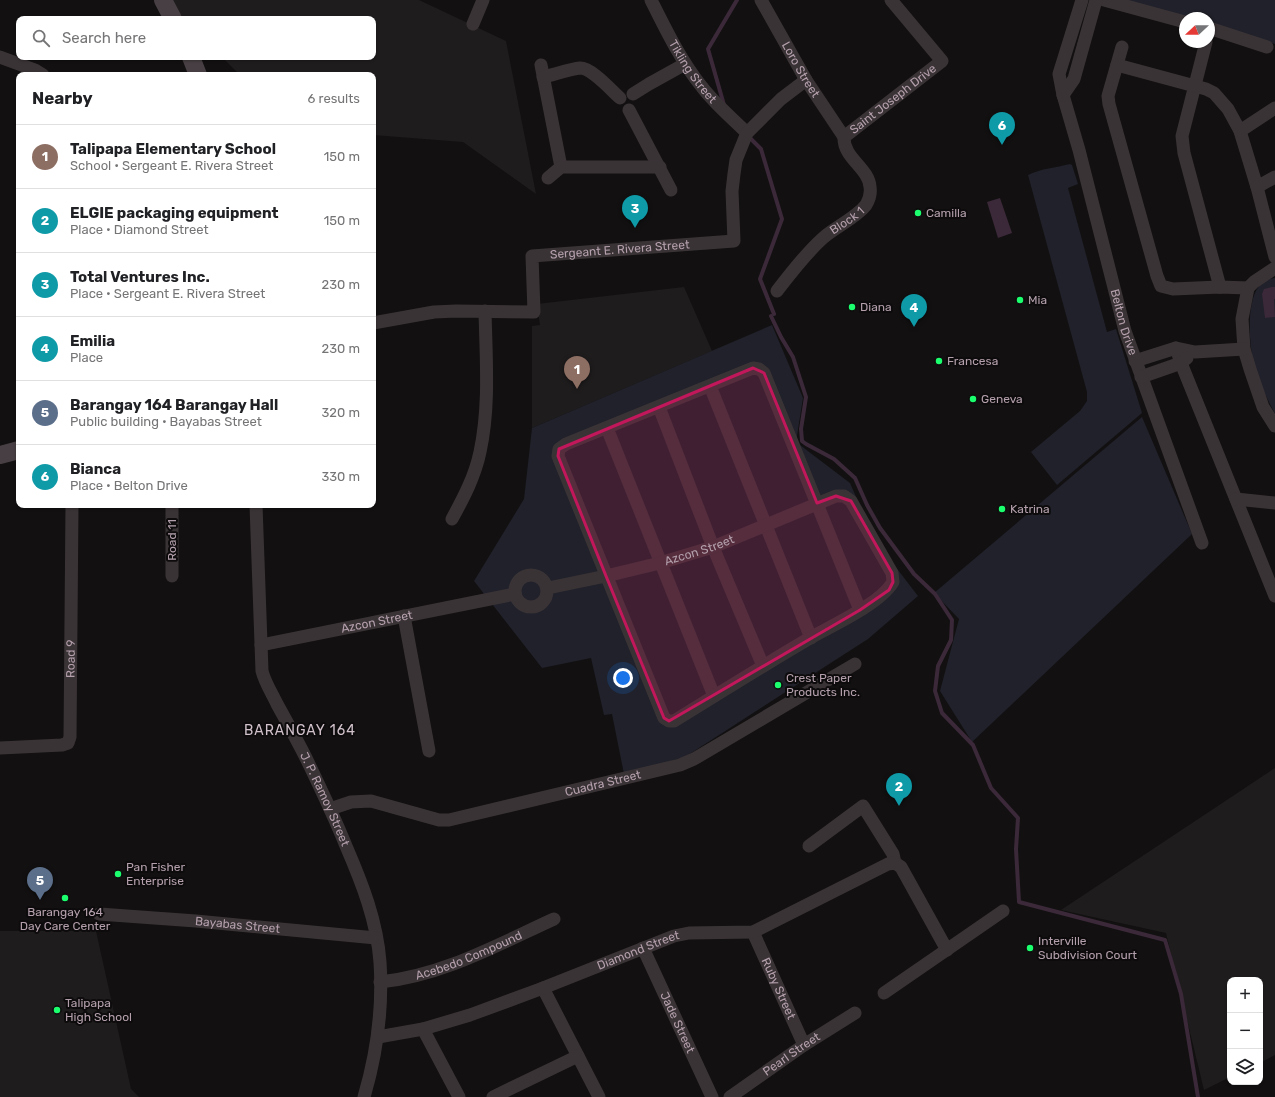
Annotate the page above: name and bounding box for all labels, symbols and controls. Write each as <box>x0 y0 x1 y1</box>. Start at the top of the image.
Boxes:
north arrow <box>1179 12 1215 48</box>
search box <box>16 16 376 60</box>
icon: search <box>30 27 52 49</box>
text: Search here <box>62 29 146 47</box>
street label: Tikling Street <box>666 38 720 106</box>
street label: Loro Street <box>779 39 823 100</box>
street label: Saint Joseph Drive <box>847 61 939 137</box>
text: Nearby <box>32 88 93 108</box>
text: 6 results <box>308 91 360 106</box>
pin: 6 <box>989 112 1015 145</box>
text: Talipapa Elementary School <box>70 140 276 158</box>
text: 1 <box>42 149 48 164</box>
text: 150 m <box>324 149 360 164</box>
text: School · Sergeant E. Rivera Street <box>70 158 273 173</box>
pin: 3 <box>622 195 648 228</box>
text: ELGIE packaging equipment <box>70 204 279 222</box>
street label: Block 1 <box>827 204 867 237</box>
place label: Camilla <box>926 206 967 220</box>
marker: Camilla <box>913 208 923 218</box>
text: 2 <box>41 213 49 228</box>
text: 150 m <box>324 213 360 228</box>
text: Place · Diamond Street <box>70 222 208 237</box>
street label: Sergeant E. Rivera Street <box>549 237 690 262</box>
text: Total Ventures Inc. <box>70 268 210 286</box>
text: 3 <box>41 277 49 292</box>
text: 230 m <box>322 277 360 292</box>
text: Place · Sergeant E. Rivera Street <box>70 286 265 301</box>
street label: Belton Drive <box>1108 287 1140 357</box>
place label: Mia <box>1028 293 1047 307</box>
pin: 4 <box>901 294 927 327</box>
marker: Mia <box>1015 295 1025 305</box>
place label: Diana <box>860 300 892 314</box>
marker: Diana <box>847 302 857 312</box>
text: Emilia <box>70 332 115 350</box>
text: 4 <box>41 341 49 356</box>
text: 230 m <box>322 341 360 356</box>
text: Place <box>70 350 103 365</box>
place label: Francesa <box>947 354 998 368</box>
pin: 1 <box>564 356 590 389</box>
marker: Francesa <box>934 356 944 366</box>
place label: Geneva <box>981 392 1023 406</box>
marker: Geneva <box>968 394 978 404</box>
text: Barangay 164 Barangay Hall <box>70 396 278 414</box>
text: 5 <box>41 405 49 420</box>
text: 320 m <box>322 405 360 420</box>
text: Public building · Bayabas Street <box>70 414 262 429</box>
text: Bianca <box>70 460 121 478</box>
text: 6 <box>41 469 49 484</box>
text: 330 m <box>321 469 360 484</box>
text: Place · Belton Drive <box>70 478 188 493</box>
place label: Katrina <box>1010 502 1050 516</box>
marker: Katrina <box>997 504 1007 514</box>
street label: Road 11 <box>165 519 179 561</box>
street label: Azcon Street <box>663 532 736 568</box>
street label: Azcon Street <box>340 608 414 636</box>
street label: Road 9 <box>64 639 78 678</box>
your location <box>613 668 633 688</box>
place label: Crest Paper Products Inc. <box>786 671 860 699</box>
marker: Crest Paper Products Inc. <box>773 680 783 690</box>
district label: BARANGAY 164 <box>244 722 356 739</box>
street label: J. P. Ramoy Street <box>297 750 352 849</box>
street label: Cuadra Street <box>563 767 643 799</box>
pin: 2 <box>886 773 912 806</box>
place label: Pan Fisher Enterprise <box>126 860 185 888</box>
pin: 5 <box>27 867 53 900</box>
marker: Pan Fisher Enterprise <box>113 869 123 879</box>
marker: Barangay 164 Day Care Center <box>60 893 70 903</box>
place label: Barangay 164 Day Care Center <box>20 905 111 933</box>
street label: Bayabas Street <box>195 914 281 936</box>
street label: Acebedo Compound <box>414 928 524 983</box>
street label: Diamond Street <box>595 928 681 973</box>
place label: Interville Subdivision Court <box>1038 934 1137 962</box>
marker: Interville Subdivision Court <box>1025 943 1035 953</box>
street label: Ruby Street <box>759 956 799 1022</box>
map controls <box>1227 977 1263 1085</box>
button: + <box>1227 977 1263 1013</box>
street label: Jade Street <box>657 990 698 1055</box>
place label: Talipapa High School <box>65 996 132 1024</box>
marker: Talipapa High School <box>52 1005 62 1015</box>
button: − <box>1227 1013 1263 1049</box>
street label: Pearl Street <box>760 1030 823 1079</box>
button: layers <box>1227 1049 1263 1085</box>

